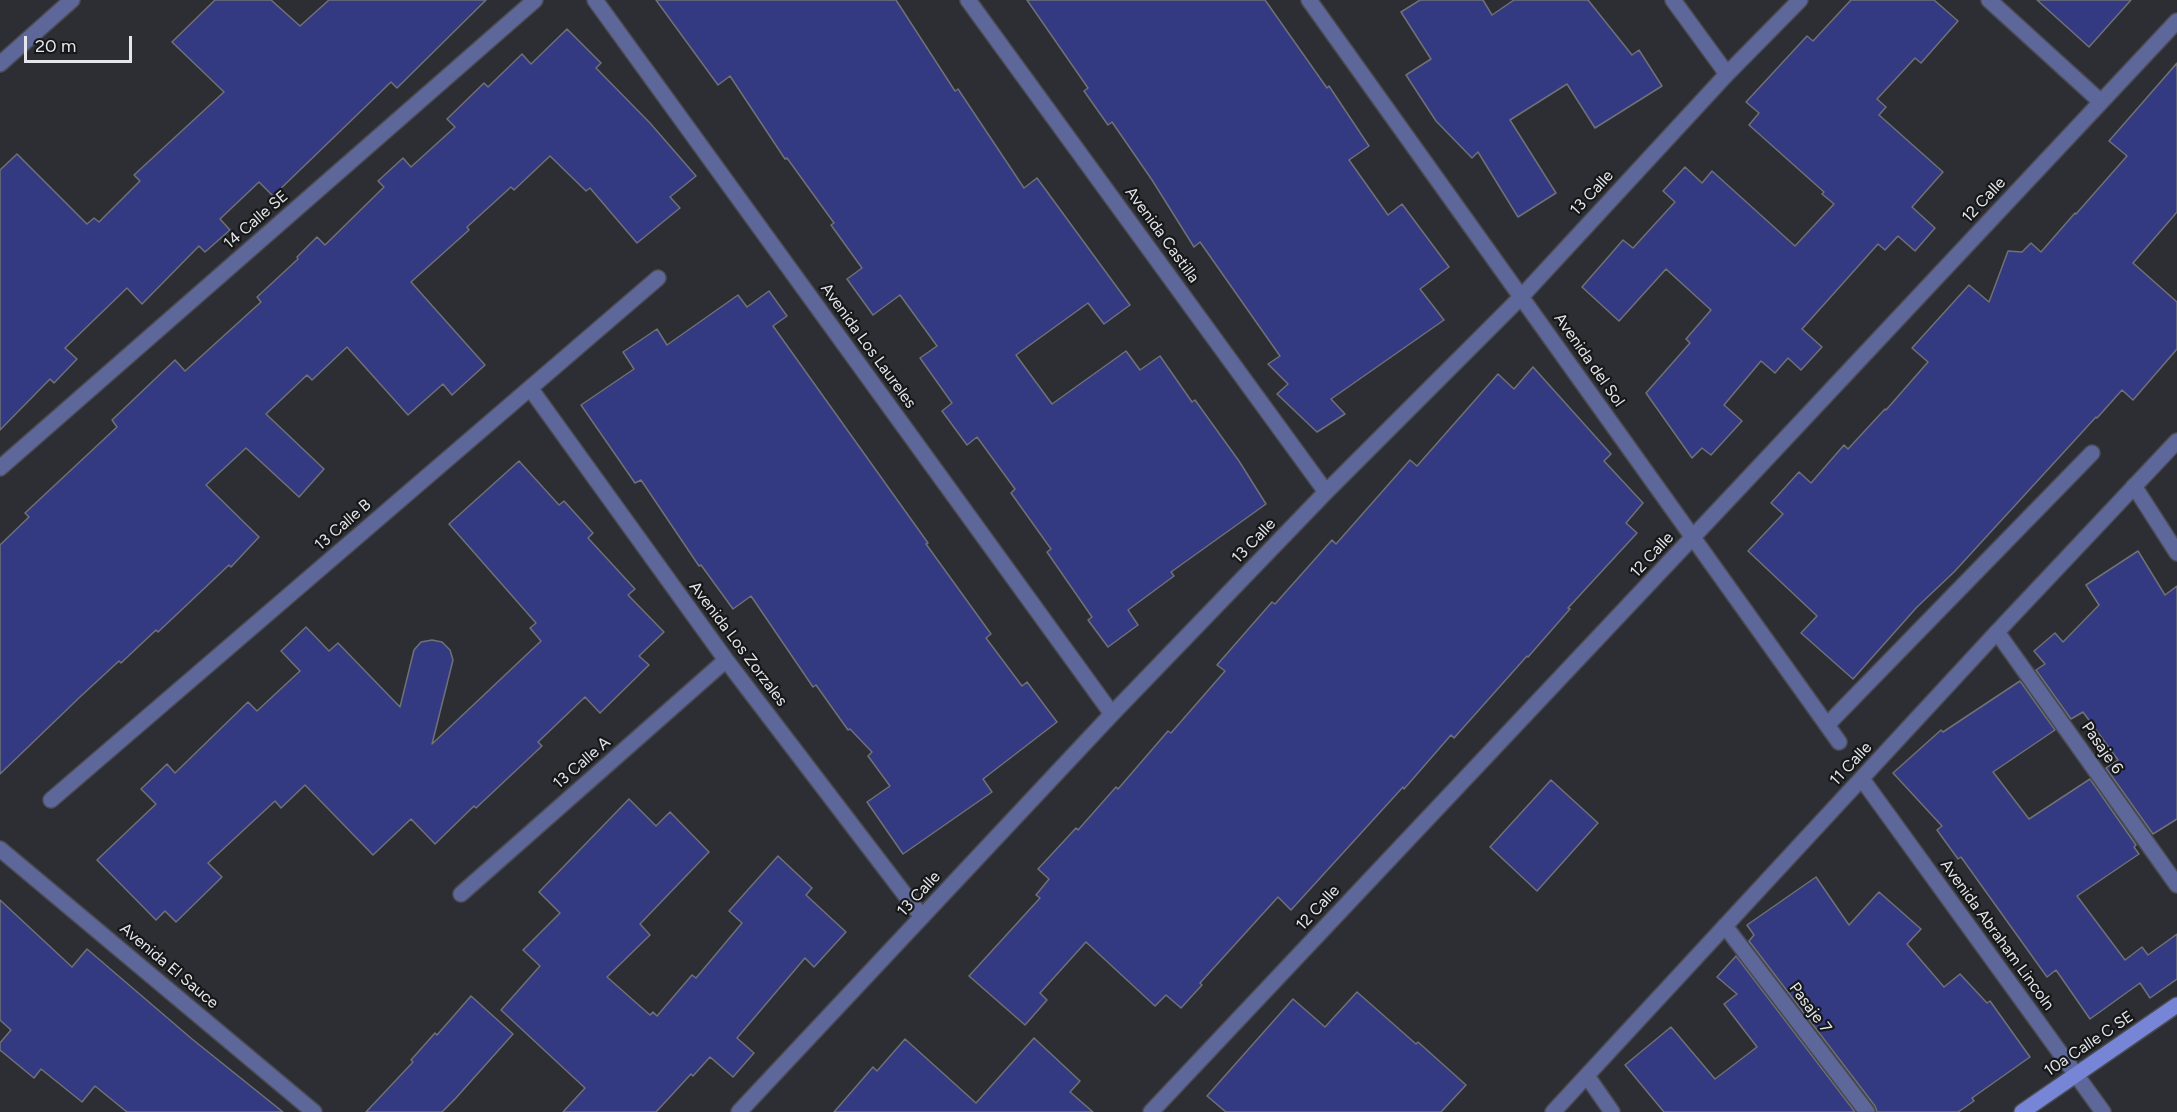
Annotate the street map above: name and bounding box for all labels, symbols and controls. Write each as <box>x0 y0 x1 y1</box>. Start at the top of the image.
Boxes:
scale bar <box>27 24 135 62</box>
text: 20 m <box>35 35 76 57</box>
street label: 13 Calle <box>1566 166 1618 220</box>
street label: 12 Calle <box>1958 173 2010 227</box>
street label: Avenida Castilla <box>1121 183 1203 287</box>
street label: 14 Calle SE <box>220 187 292 253</box>
street label: Avenida Los Laureles <box>816 280 920 412</box>
street label: Avenida del Sol <box>1550 310 1628 410</box>
street label: 13 Calle B <box>311 495 375 555</box>
street label: 13 Calle <box>1228 515 1280 567</box>
street label: 12 Calle <box>1626 528 1678 582</box>
street label: Avenida Los Zorzales <box>685 578 791 710</box>
street label: Pasaje 6 <box>2077 718 2127 778</box>
street label: 13 Calle A <box>549 733 615 793</box>
street label: 11 Calle <box>1826 738 1876 790</box>
street label: Avenida Abraham Lincoln <box>1936 856 2058 1014</box>
street label: 13 Calle <box>893 867 945 921</box>
street label: 12 Calle <box>1292 881 1344 935</box>
street label: Avenida El Sauce <box>116 919 222 1013</box>
street label: Pasaje 7 <box>1785 979 1835 1037</box>
street label: 10a Calle C SE <box>2041 1007 2137 1081</box>

